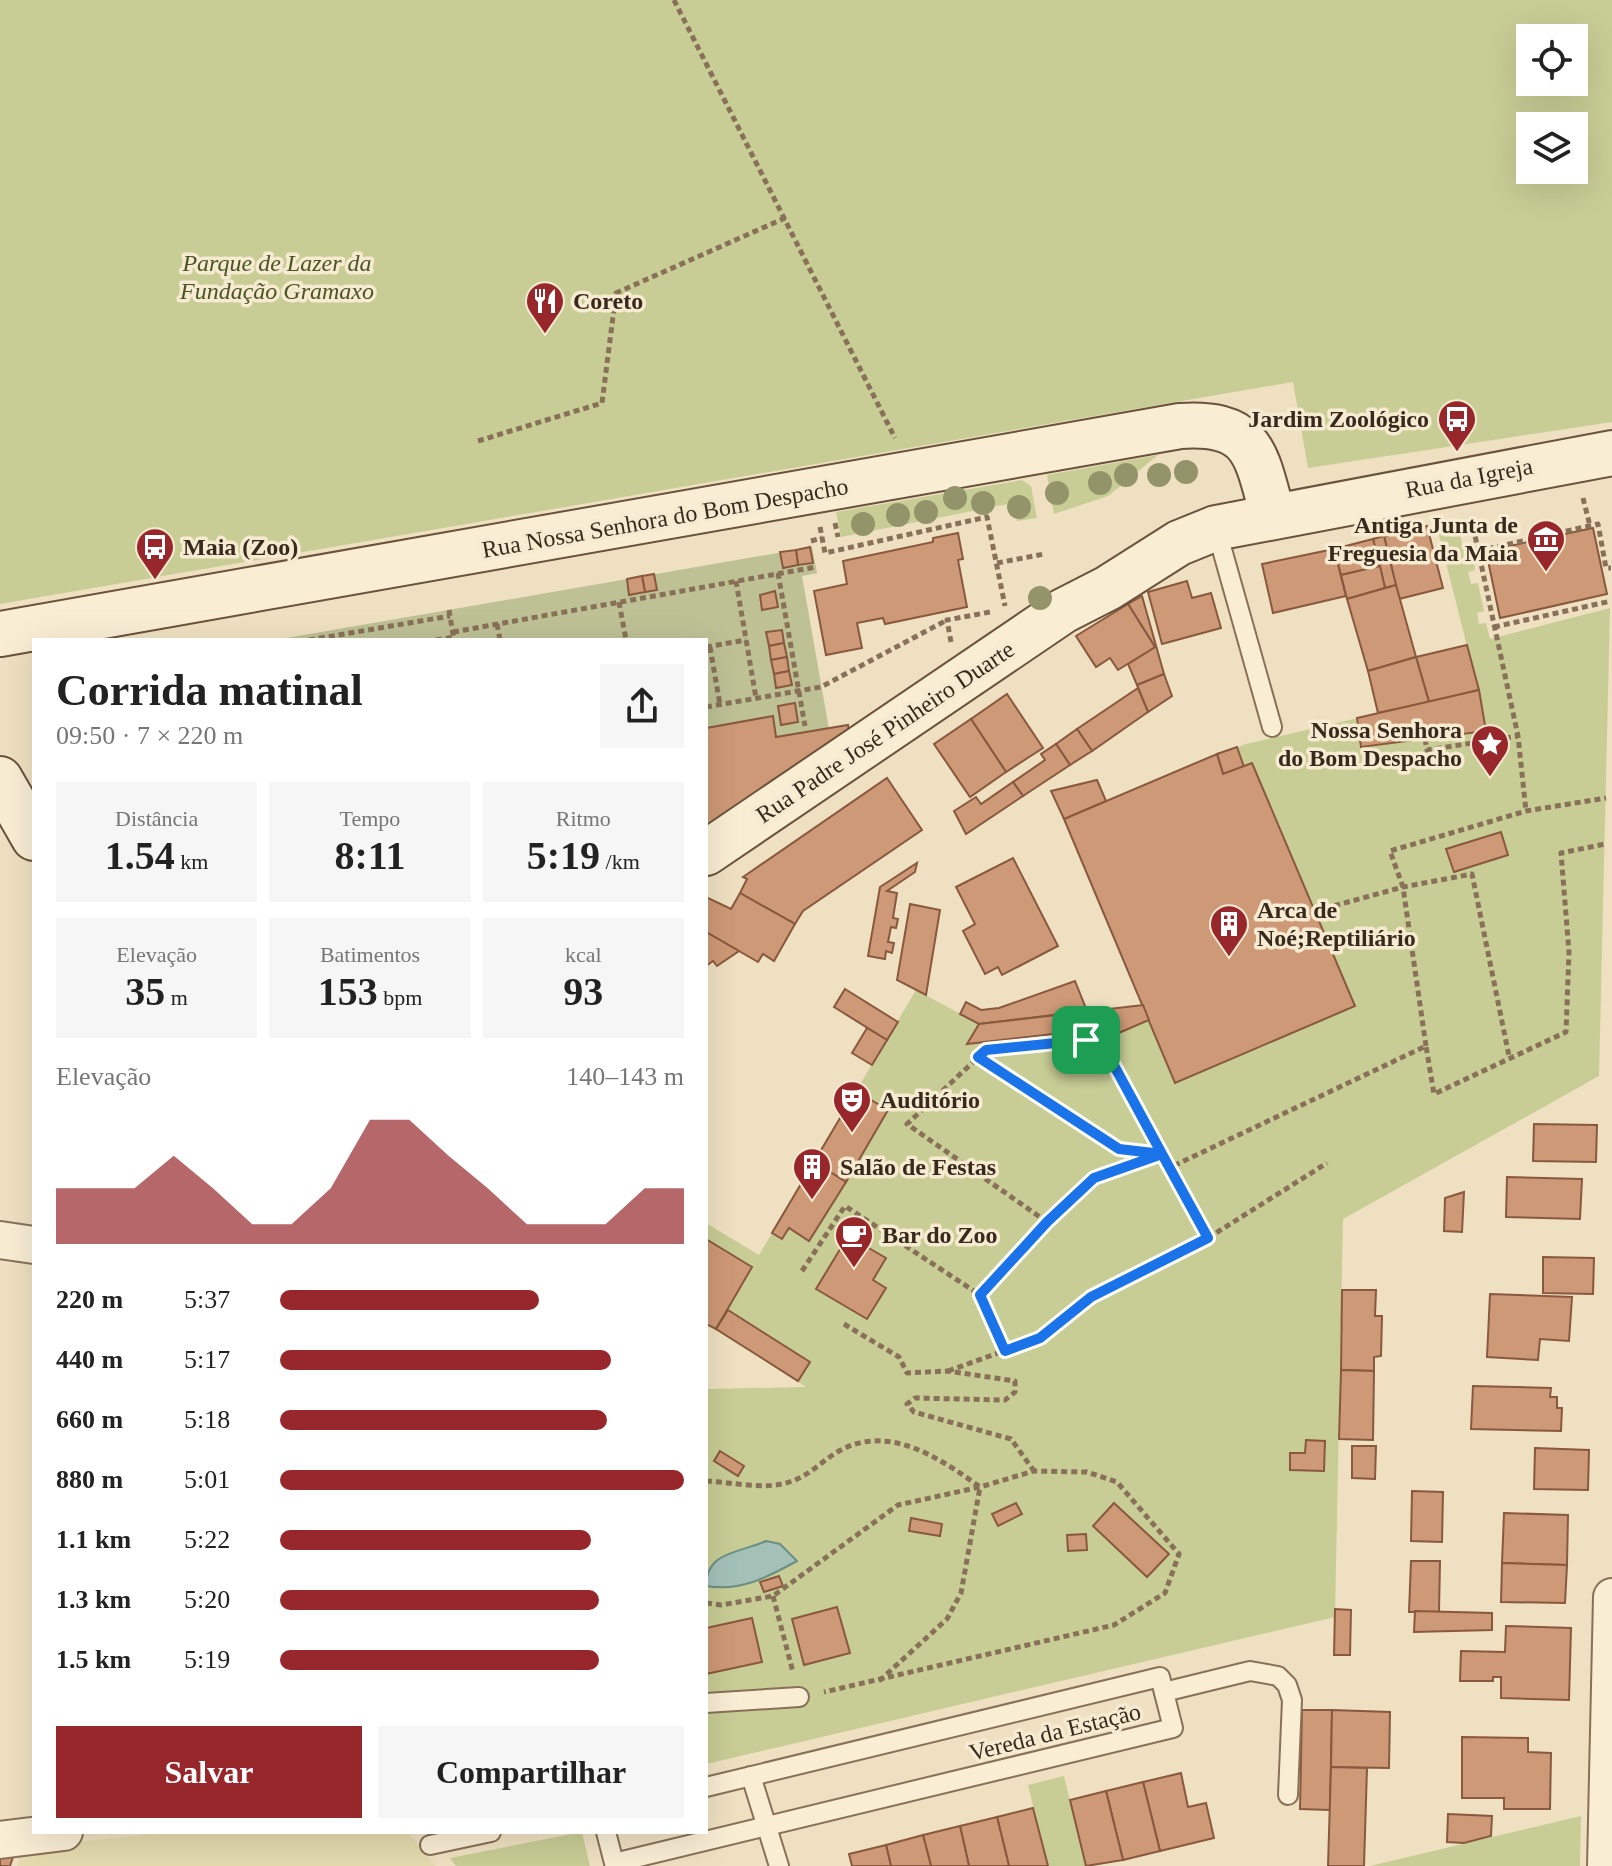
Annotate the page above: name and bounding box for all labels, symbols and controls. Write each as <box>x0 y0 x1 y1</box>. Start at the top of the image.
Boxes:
map controls <box>1516 24 1588 184</box>
button: locate <box>1516 24 1588 96</box>
button: layers <box>1516 112 1588 184</box>
park label: Parque de Lazer da Fundação Gramaxo <box>179 250 374 304</box>
restaurant icon: Coreto <box>524 280 566 335</box>
place label: Coreto <box>573 288 643 314</box>
bus stop icon: Jardim Zoológico <box>1436 398 1478 453</box>
place label: Jardim Zoológico <box>1248 406 1429 432</box>
street label: Rua da Igreja <box>1403 453 1535 503</box>
street label: Rua Nossa Senhora do Bom Despacho <box>480 473 850 563</box>
place label: Antiga Junta de Freguesia da Maia <box>1328 512 1518 566</box>
museum icon: Antiga Junta de Freguesia da Maia <box>1525 518 1567 573</box>
bus stop icon: Maia (Zoo) <box>134 526 176 581</box>
place label: Maia (Zoo) <box>183 534 298 560</box>
street label: Rua Padre José Pinheiro Duarte <box>751 636 1019 828</box>
button: share <box>600 664 684 748</box>
text: Corrida matinal <box>56 666 363 715</box>
place label: Nossa Senhora do Bom Despacho <box>1278 717 1462 771</box>
text: 09:50 · 7 × 220 m <box>56 721 243 750</box>
place icon: Nossa Senhora do Bom Despacho <box>1469 723 1511 778</box>
text: Distância <box>115 806 198 831</box>
text: Tempo <box>340 806 400 831</box>
text: Ritmo <box>556 806 611 831</box>
text: 1.54 <box>105 833 175 878</box>
text: 8:11 <box>334 833 406 878</box>
text: 5:19 <box>527 833 600 878</box>
text: km <box>175 849 208 874</box>
text: /km <box>600 849 640 874</box>
place label: Arca de Noé;Reptiliário <box>1257 897 1416 951</box>
building icon: Arca de Noé;Reptiliário <box>1208 903 1250 958</box>
text: Elevação <box>116 942 197 967</box>
text: Batimentos <box>320 942 420 967</box>
text: kcal <box>565 942 602 967</box>
text: 35 <box>125 969 165 1014</box>
text: 153 <box>318 969 378 1014</box>
text: 93 <box>563 969 603 1014</box>
text: m <box>165 985 188 1010</box>
text: bpm <box>378 985 422 1010</box>
pin <box>1052 1006 1120 1074</box>
icon: arrive <box>1064 1018 1108 1062</box>
text: Elevação <box>56 1062 151 1091</box>
text: 140–143 m <box>566 1062 684 1091</box>
theatre icon: Auditório <box>831 1079 873 1134</box>
place label: Auditório <box>880 1087 980 1113</box>
building icon: Salão de Festas <box>791 1146 833 1201</box>
place label: Salão de Festas <box>840 1154 996 1180</box>
cafe icon: Bar do Zoo <box>833 1214 875 1269</box>
place label: Bar do Zoo <box>882 1222 998 1248</box>
text: 220 m <box>56 1285 123 1314</box>
text: 5:37 <box>184 1285 230 1314</box>
text: 440 m <box>56 1345 123 1374</box>
text: 5:17 <box>184 1345 230 1374</box>
text: 660 m <box>56 1405 123 1434</box>
text: 5:18 <box>184 1405 230 1434</box>
text: 880 m <box>56 1465 123 1494</box>
text: 5:01 <box>184 1465 230 1494</box>
text: 1.1 km <box>56 1525 131 1554</box>
text: 5:22 <box>184 1525 230 1554</box>
text: 1.3 km <box>56 1585 131 1614</box>
text: 5:20 <box>184 1585 230 1614</box>
text: 1.5 km <box>56 1645 131 1674</box>
text: 5:19 <box>184 1645 230 1674</box>
street label: Vereda da Estação <box>967 1698 1143 1766</box>
button: Salvar <box>56 1726 362 1818</box>
button: Compartilhar <box>378 1726 684 1818</box>

